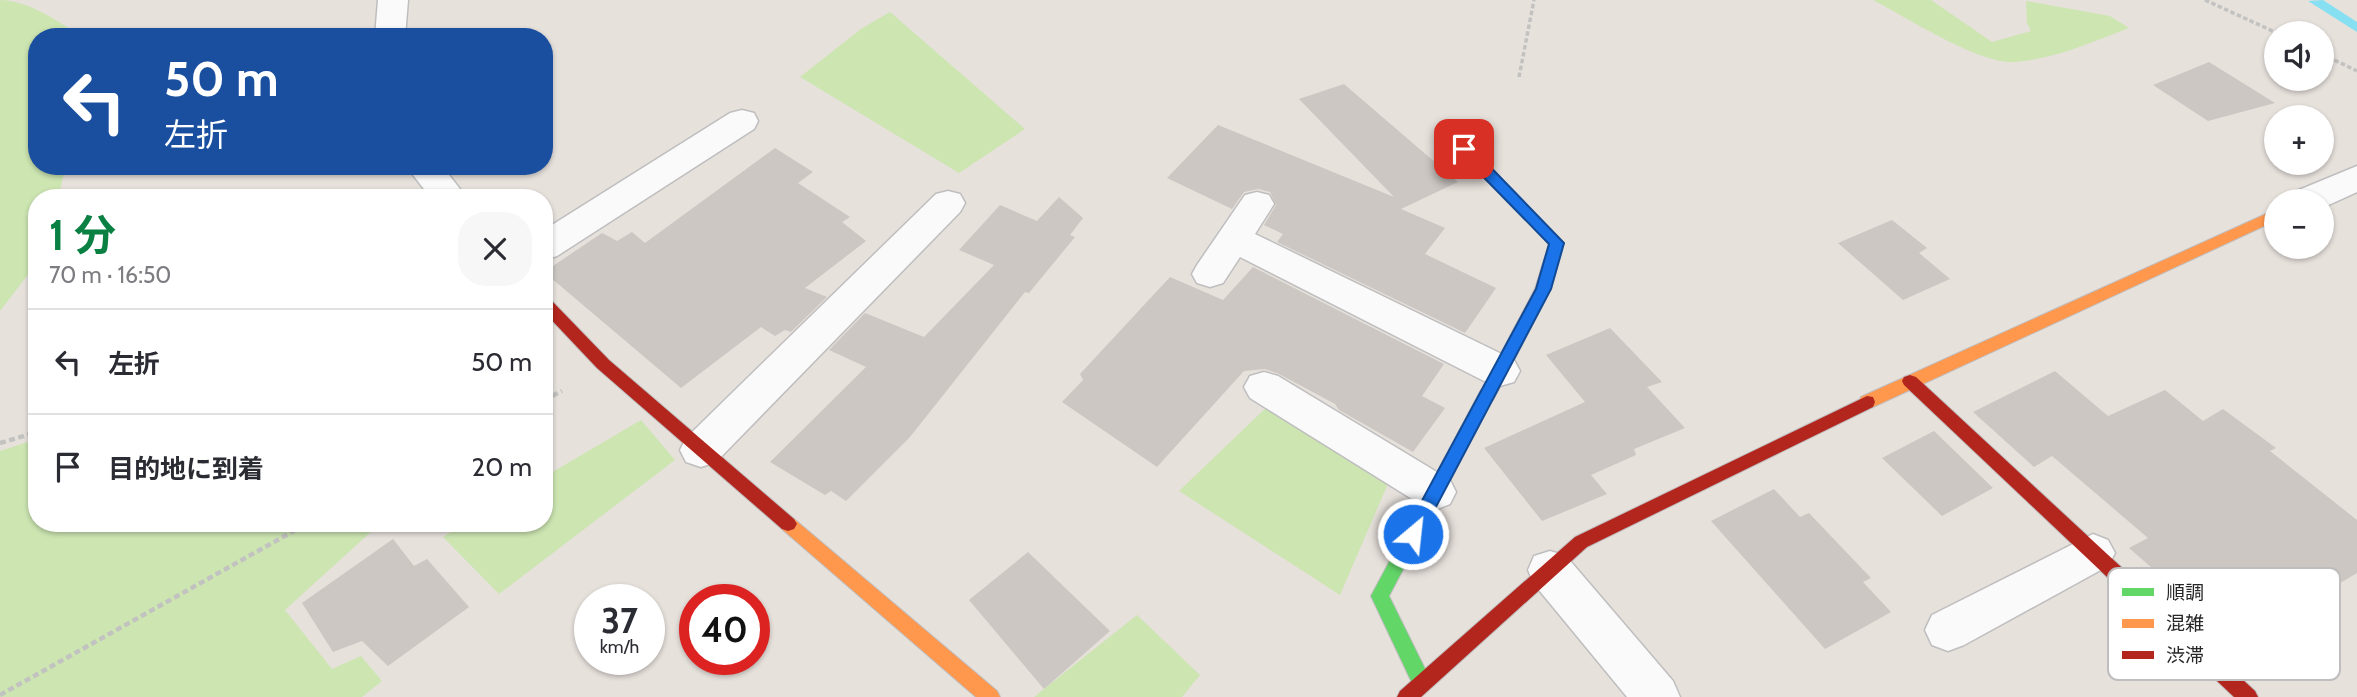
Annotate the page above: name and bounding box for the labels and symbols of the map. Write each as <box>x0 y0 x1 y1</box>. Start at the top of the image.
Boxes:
pin <box>1434 119 1494 179</box>
position arrow <box>1376 497 1450 571</box>
legend <box>2108 568 2340 680</box>
text: 順調 <box>2166 581 2204 604</box>
speed limit sign: 40 <box>679 584 770 675</box>
text: 混雑 <box>2166 612 2204 635</box>
text: 渋滞 <box>2166 644 2204 667</box>

